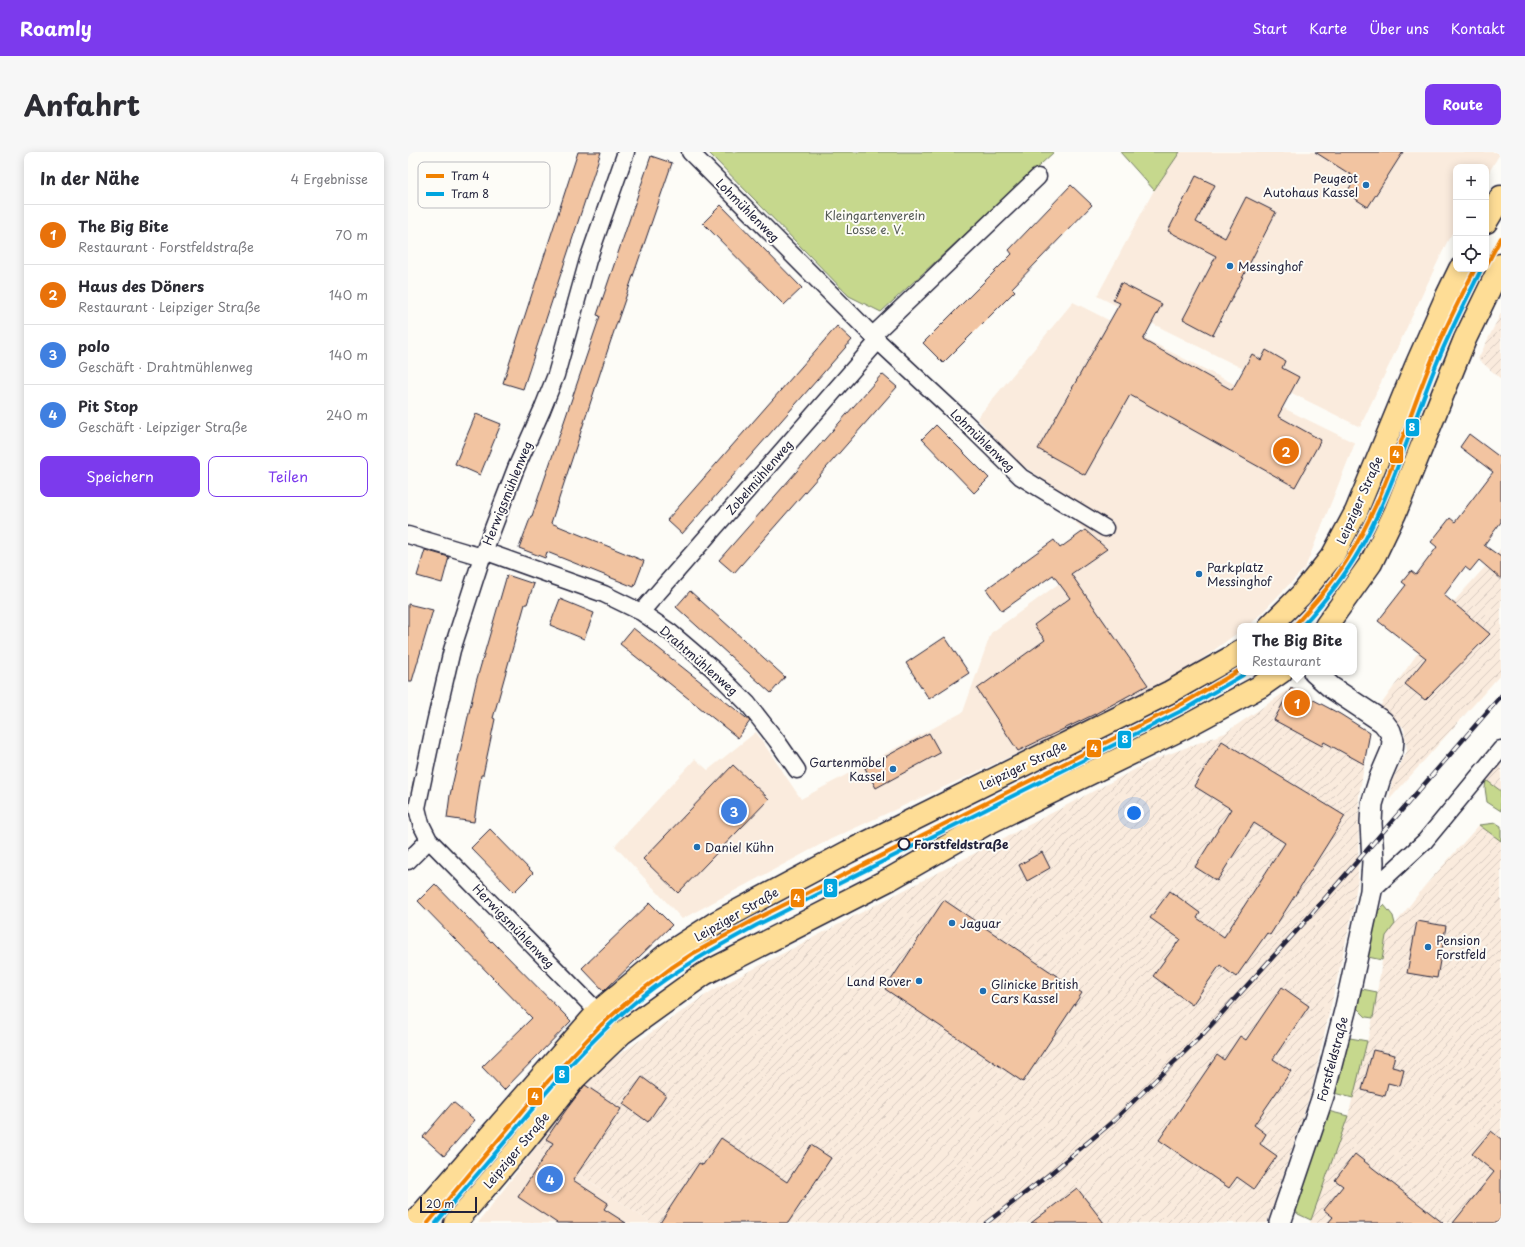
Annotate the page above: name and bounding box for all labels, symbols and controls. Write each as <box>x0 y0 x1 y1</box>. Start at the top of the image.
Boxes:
text: Roamly <box>20 14 92 42</box>
text: Start <box>1252 18 1287 39</box>
text: Karte <box>1309 18 1347 39</box>
text: Über uns <box>1369 18 1429 39</box>
text: Kontakt <box>1451 18 1505 39</box>
text: Anfahrt <box>24 83 140 126</box>
button: Route <box>1425 84 1501 125</box>
legend <box>418 162 550 208</box>
map controls <box>1453 164 1489 272</box>
button: + <box>1453 164 1489 200</box>
text: In der Nähe <box>40 165 139 191</box>
text: Tram 4 <box>451 167 490 184</box>
text: 4 Ergebnisse <box>291 169 368 188</box>
place label: Peugeot Autohaus Kassel <box>1263 169 1358 201</box>
street label: Lohmühlenweg <box>712 174 784 246</box>
marker: Peugeot Autohaus Kassel <box>1361 180 1371 190</box>
text: Tram 8 <box>451 185 489 202</box>
button: − <box>1453 200 1489 236</box>
park label: Kleingartenverein Losse e. V. <box>825 206 925 238</box>
text: The Big Bite <box>78 214 169 237</box>
text: 1 <box>50 225 56 244</box>
text: 70 m <box>335 225 368 244</box>
button: locate <box>1453 236 1489 272</box>
text: Restaurant · Forstfeldstraße <box>78 237 254 256</box>
place label: Messinghof <box>1238 257 1304 275</box>
marker: Messinghof <box>1225 261 1235 271</box>
text: Haus des Döners <box>78 274 204 297</box>
text: 2 <box>48 285 58 304</box>
text: 140 m <box>329 285 368 304</box>
text: Restaurant · Leipziger Straße <box>78 297 261 316</box>
text: polo <box>78 334 110 357</box>
text: 3 <box>49 345 57 364</box>
text: 140 m <box>329 345 368 364</box>
text: Geschäft · Drahtmühlenweg <box>78 357 253 376</box>
text: Pit Stop <box>78 394 138 417</box>
street label: Lohmühlenweg <box>947 404 1019 476</box>
text: 4 <box>49 405 57 424</box>
text: 240 m <box>326 405 368 424</box>
text: Geschäft · Leipziger Straße <box>78 417 247 436</box>
line badge: 8 <box>1405 418 1420 437</box>
text: 8 <box>1409 418 1416 435</box>
street label: Zobelmühlenweg <box>721 436 797 518</box>
pin: 2 <box>1273 436 1299 466</box>
street label: Herwigsmühlenweg <box>478 438 536 548</box>
line badge: 4 <box>1389 445 1404 464</box>
text: 4 <box>1392 445 1400 462</box>
street label: Leipziger Straße <box>1332 453 1386 547</box>
button: Speichern <box>40 456 200 497</box>
button: Teilen <box>208 456 368 497</box>
place label: Parkplatz Messinghof <box>1207 558 1273 590</box>
marker: Parkplatz Messinghof <box>1194 569 1204 579</box>
street label: Drahtmühlenweg <box>656 621 742 699</box>
popup <box>1237 623 1357 675</box>
text: The Big Bite <box>1252 628 1342 651</box>
text: Restaurant <box>1252 651 1321 670</box>
pin: 1 <box>1284 688 1310 718</box>
line badge: 8 <box>1117 730 1132 749</box>
text: 8 <box>1122 730 1129 747</box>
street label: Leipziger Straße <box>977 736 1069 794</box>
line badge: 4 <box>1086 739 1102 758</box>
text: 4 <box>1090 739 1098 756</box>
place label: Gartenmöbel Kassel <box>809 753 885 785</box>
marker: Gartenmöbel Kassel <box>888 764 898 774</box>
pin: 3 <box>721 796 747 826</box>
your location <box>1124 803 1144 823</box>
place label: Forstfeldstraße <box>914 835 1009 853</box>
marker: Forstfeldstraße <box>897 837 911 851</box>
place label: Daniel Kühn <box>705 838 774 856</box>
marker: Daniel Kühn <box>692 842 702 852</box>
line badge: 8 <box>823 878 838 898</box>
text: 8 <box>827 879 834 896</box>
street label: Herwigsmühlenweg <box>469 880 559 972</box>
street label: Leipziger Straße <box>691 883 781 945</box>
line badge: 4 <box>790 888 805 908</box>
text: 4 <box>793 889 801 906</box>
place label: Jaguar <box>960 914 1002 932</box>
marker: Jaguar <box>947 918 957 928</box>
place label: Pension Forstfeld <box>1436 931 1486 963</box>
marker: Pension Forstfeld <box>1423 942 1433 952</box>
place label: Land Rover <box>847 972 912 990</box>
place label: Glinicke British Cars Kassel <box>991 975 1078 1007</box>
marker: Land Rover <box>914 976 924 986</box>
marker: Glinicke British Cars Kassel <box>978 986 988 996</box>
street label: Forstfeldstraße <box>1312 1014 1352 1104</box>
line badge: 8 <box>554 1065 570 1084</box>
text: 8 <box>559 1065 566 1082</box>
line badge: 4 <box>527 1087 543 1106</box>
text: 4 <box>531 1087 539 1104</box>
street label: Leipziger Straße <box>479 1108 553 1192</box>
pin: 4 <box>537 1164 563 1194</box>
scale bar <box>420 1195 477 1214</box>
text: 20 m <box>426 1195 454 1212</box>

